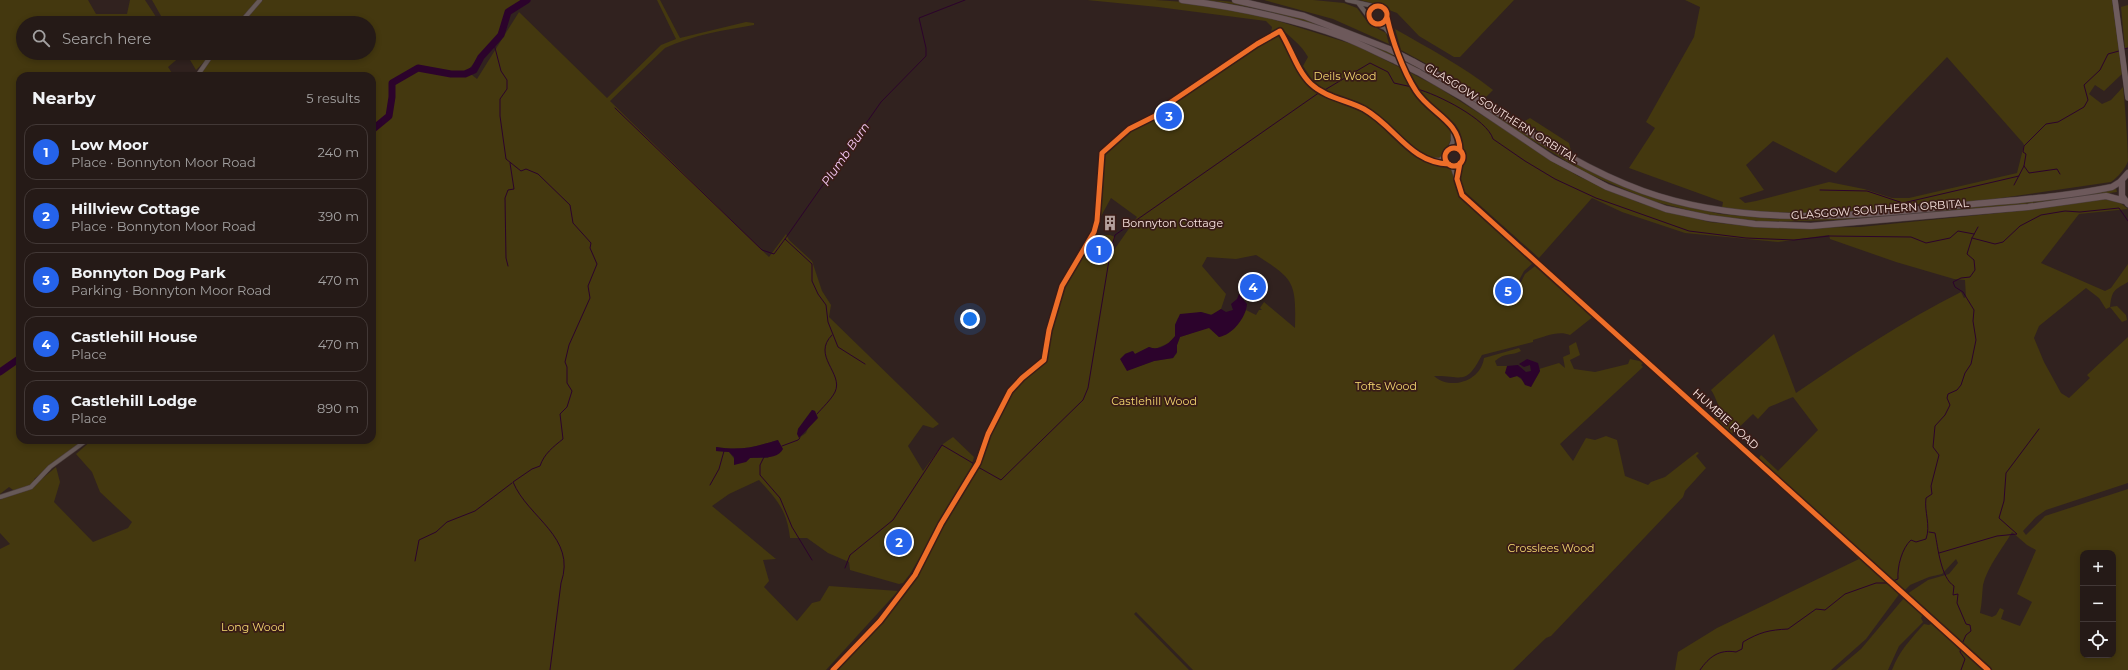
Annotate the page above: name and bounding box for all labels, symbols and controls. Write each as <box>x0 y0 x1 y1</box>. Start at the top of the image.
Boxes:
search box <box>16 16 376 60</box>
icon: search <box>30 27 52 49</box>
text: Search here <box>62 29 151 48</box>
street label: GLASGOW SOUTHERN ORBITAL <box>1423 60 1582 166</box>
park label: Deils Wood <box>1314 69 1376 83</box>
text: Nearby <box>32 88 96 108</box>
text: 5 results <box>306 90 360 106</box>
pin: 3 <box>1156 101 1182 131</box>
water label: Plumb Burn <box>818 119 872 189</box>
text: Low Moor <box>71 135 148 154</box>
text: 1 <box>43 144 49 160</box>
text: 240 m <box>318 144 359 160</box>
text: Place · Bonnyton Moor Road <box>71 154 256 170</box>
street label: GLASGOW SOUTHERN ORBITAL <box>1791 196 1970 222</box>
text: Hillview Cottage <box>71 199 200 218</box>
text: 2 <box>42 208 50 224</box>
text: 390 m <box>318 208 359 224</box>
building icon: Bonnyton Cottage <box>1101 214 1119 232</box>
place label: Bonnyton Cottage <box>1122 216 1223 230</box>
text: Place · Bonnyton Moor Road <box>71 218 256 234</box>
pin: 1 <box>1086 235 1112 265</box>
text: Bonnyton Dog Park <box>71 263 226 282</box>
text: 3 <box>42 272 50 288</box>
text: 470 m <box>318 272 359 288</box>
pin: 4 <box>1240 272 1266 302</box>
pin: 5 <box>1495 276 1521 306</box>
text: Parking · Bonnyton Moor Road <box>71 282 271 298</box>
your location <box>960 309 980 329</box>
text: Castlehill House <box>71 327 197 346</box>
text: 4 <box>42 336 50 352</box>
text: 470 m <box>318 336 359 352</box>
text: Place <box>71 346 107 362</box>
park label: Tofts Wood <box>1355 379 1417 393</box>
street label: HUMBIE ROAD <box>1690 386 1762 452</box>
text: Castlehill Lodge <box>71 391 197 410</box>
park label: Castlehill Wood <box>1111 394 1197 408</box>
text: 5 <box>42 400 50 416</box>
text: 890 m <box>317 400 359 416</box>
text: Place <box>71 410 107 426</box>
pin: 2 <box>886 527 912 557</box>
park label: Crosslees Wood <box>1507 541 1595 555</box>
map controls <box>2080 550 2116 658</box>
button: + <box>2080 550 2116 586</box>
button: − <box>2080 586 2116 622</box>
park label: Long Wood <box>221 620 285 634</box>
button: locate <box>2080 622 2116 658</box>

